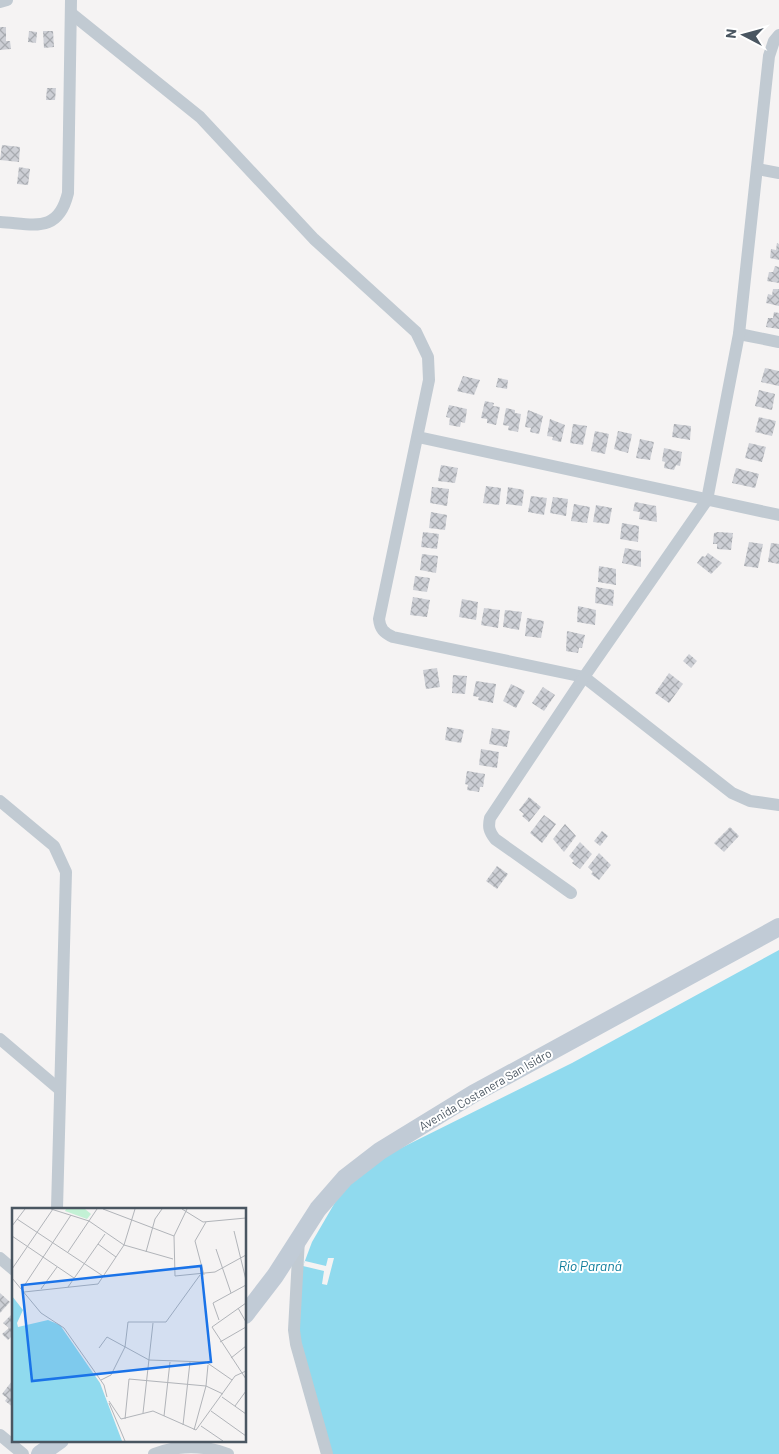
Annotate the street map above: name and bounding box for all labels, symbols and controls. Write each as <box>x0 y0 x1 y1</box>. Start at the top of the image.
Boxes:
north arrow <box>719 10 769 60</box>
text: N <box>722 28 740 39</box>
street label: Avenida Costanera San Isidro <box>416 1045 554 1133</box>
inset map <box>12 1208 246 1442</box>
water label: Río Paraná <box>558 1257 622 1274</box>

